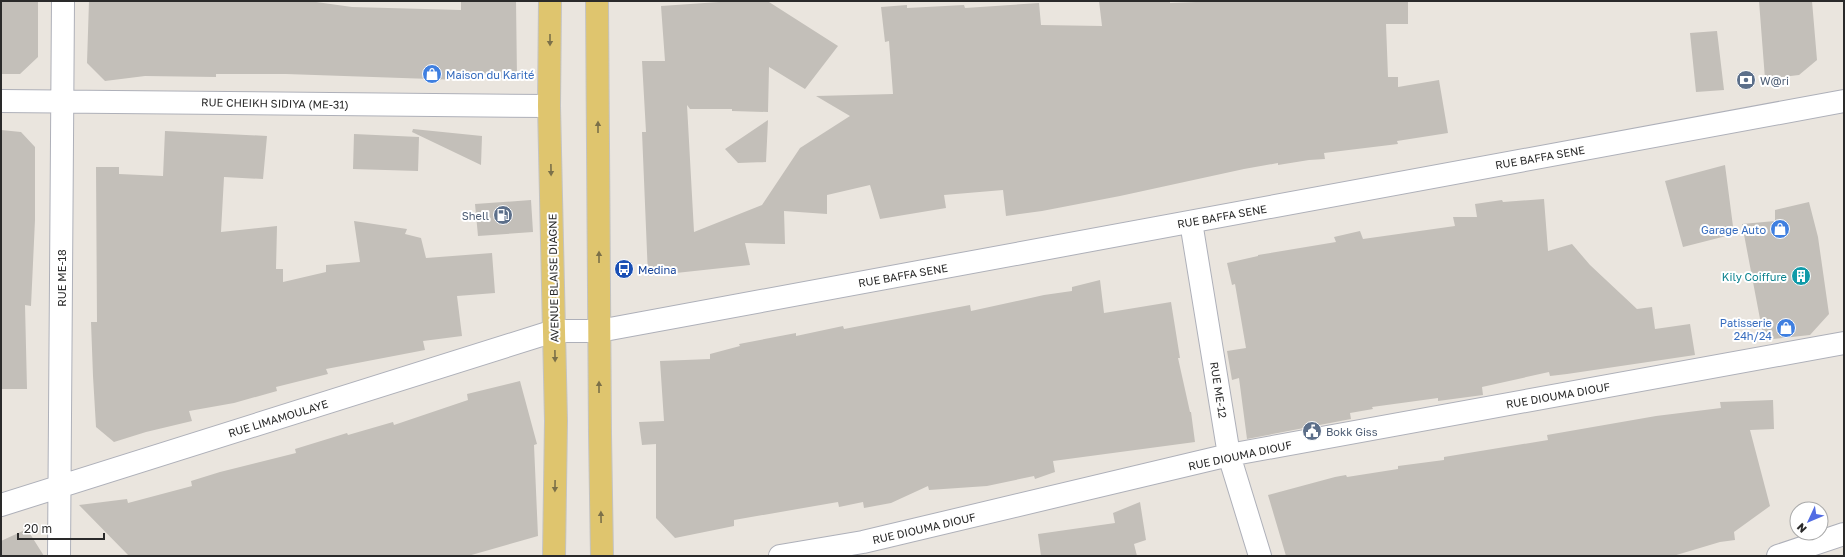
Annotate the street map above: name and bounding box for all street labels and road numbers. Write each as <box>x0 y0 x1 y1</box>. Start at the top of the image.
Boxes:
street label: RUE CHEIKH SIDIYA (ME-31) <box>201 95 349 111</box>
street label: RUE BAFFA SENE <box>1494 143 1586 171</box>
street label: RUE BAFFA SENE <box>1176 202 1268 230</box>
street label: AVENUE BLAISE DIAGNE <box>545 213 561 342</box>
street label: RUE ME-18 <box>55 249 68 307</box>
street label: RUE BAFFA SENE <box>857 261 949 289</box>
street label: RUE ME-12 <box>1208 361 1230 419</box>
street label: RUE DIOUMA DIOUF <box>1505 379 1612 411</box>
street label: RUE LIMAMOULAYE <box>227 397 330 439</box>
street label: RUE DIOUMA DIOUF <box>1187 438 1293 472</box>
street label: RUE DIOUMA DIOUF <box>871 510 977 546</box>

